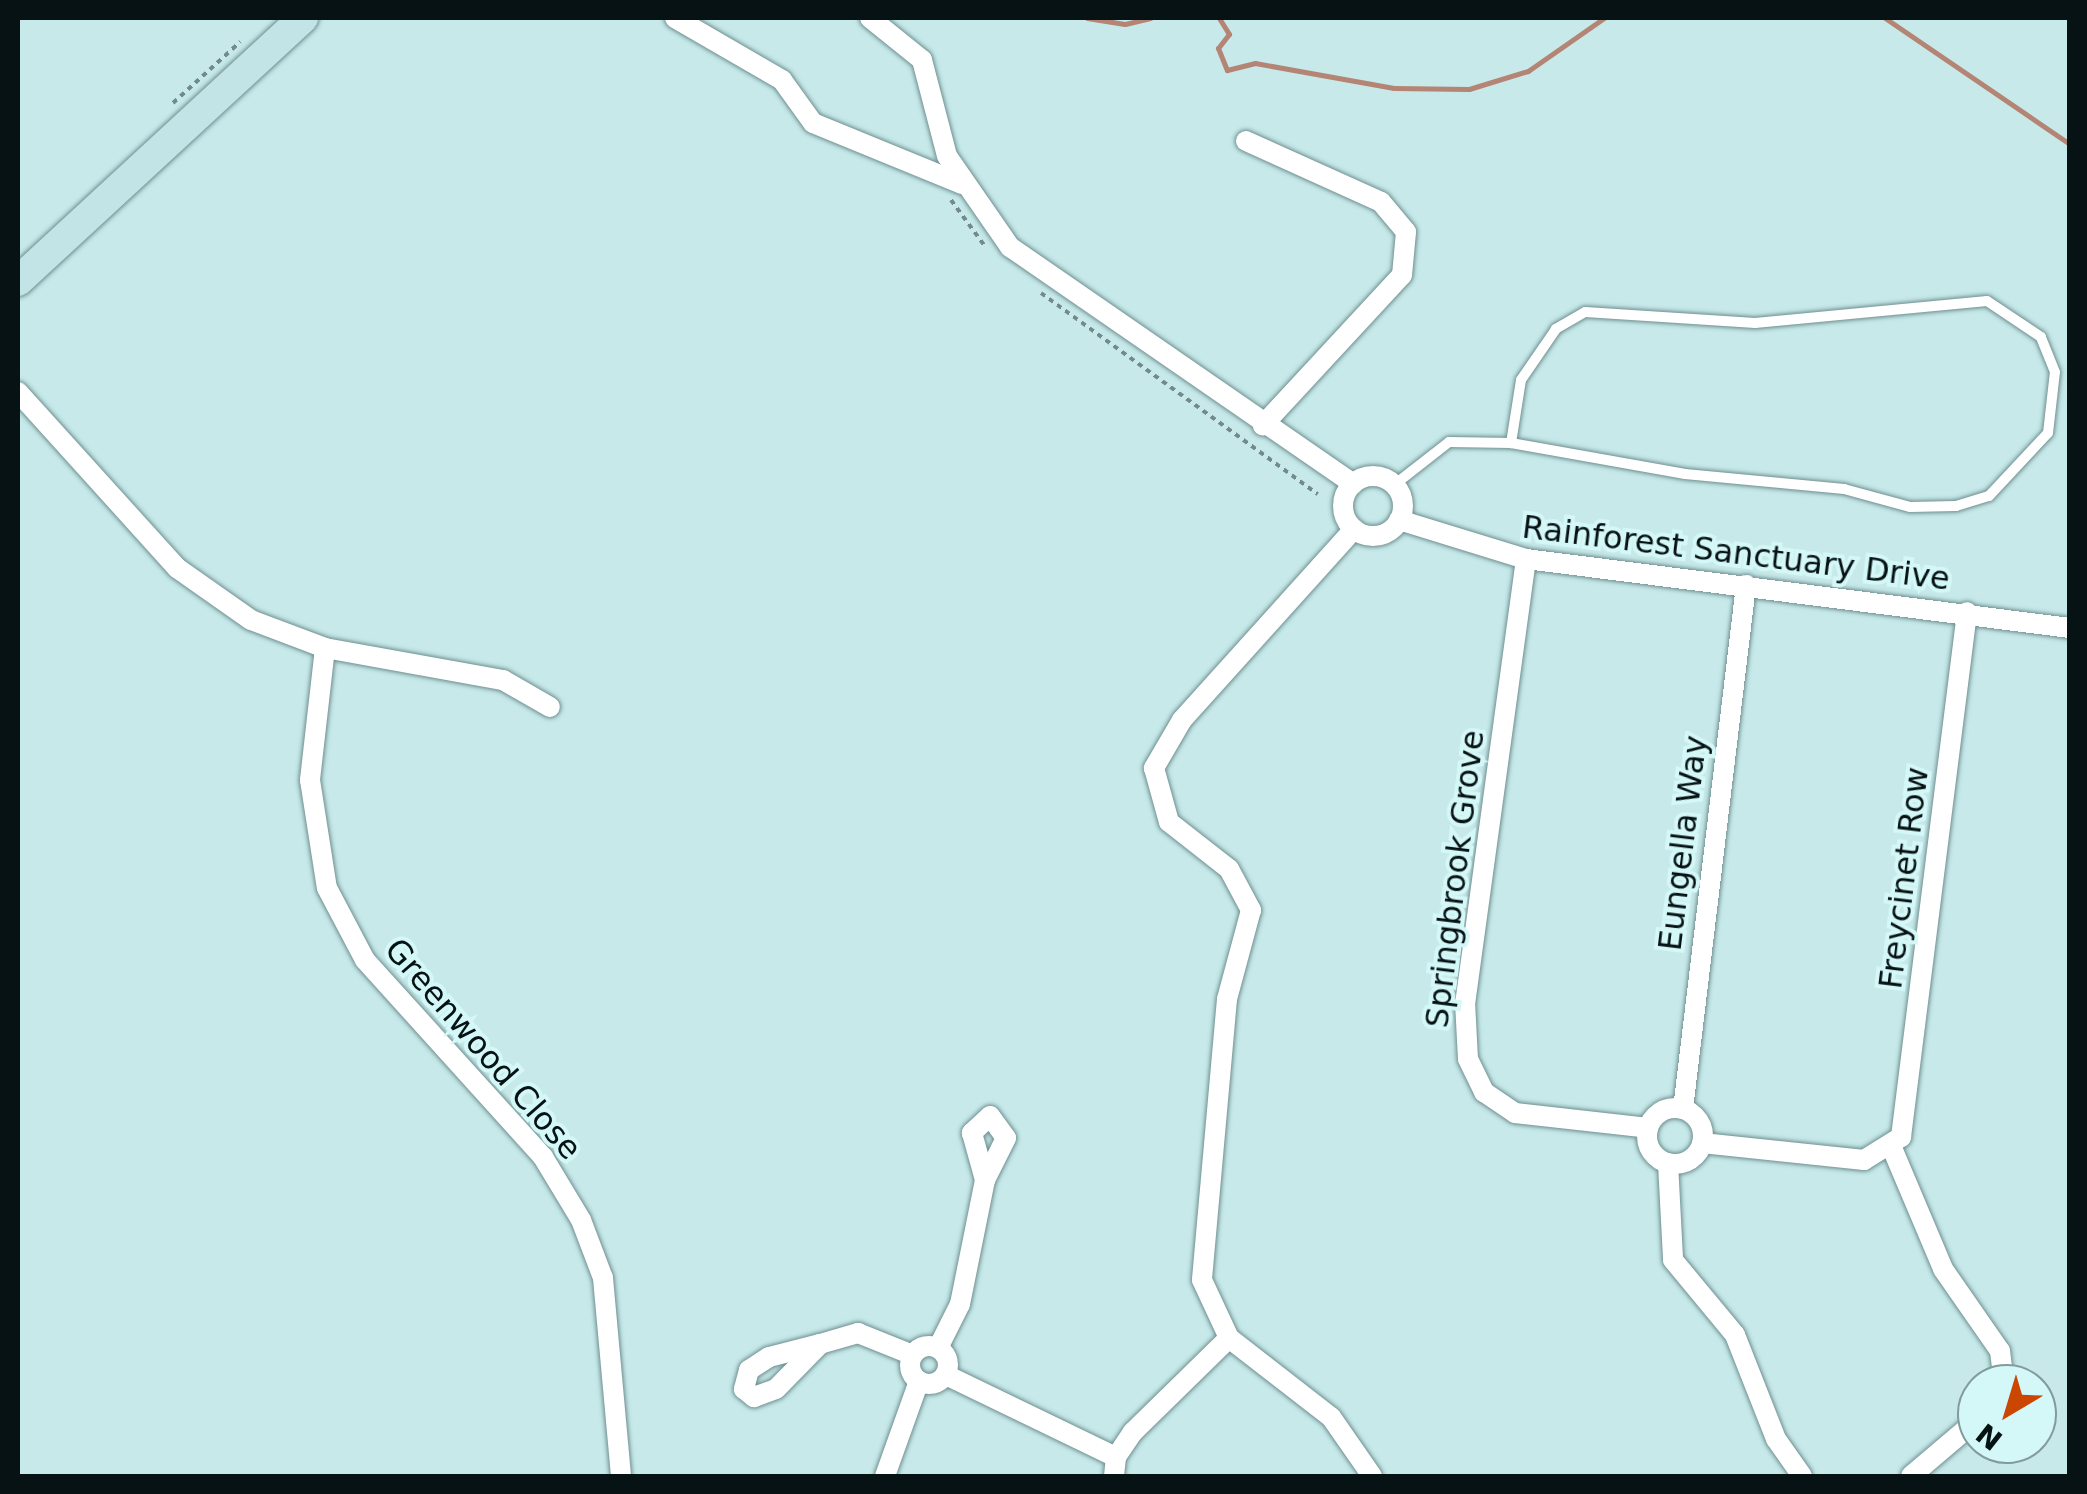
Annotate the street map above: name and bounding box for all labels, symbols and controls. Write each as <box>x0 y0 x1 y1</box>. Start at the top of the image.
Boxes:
street label: Rainforest Sanctuary Drive <box>1520 508 1952 598</box>
street label: Springbrook Grove <box>1418 728 1492 1030</box>
street label: Eungella Way <box>1651 733 1715 953</box>
street label: Freycinet Row <box>1871 765 1937 991</box>
street label: Greenwood Close <box>377 931 589 1167</box>
north arrow <box>1957 1364 2057 1464</box>
text: N <box>1970 1416 2009 1457</box>

